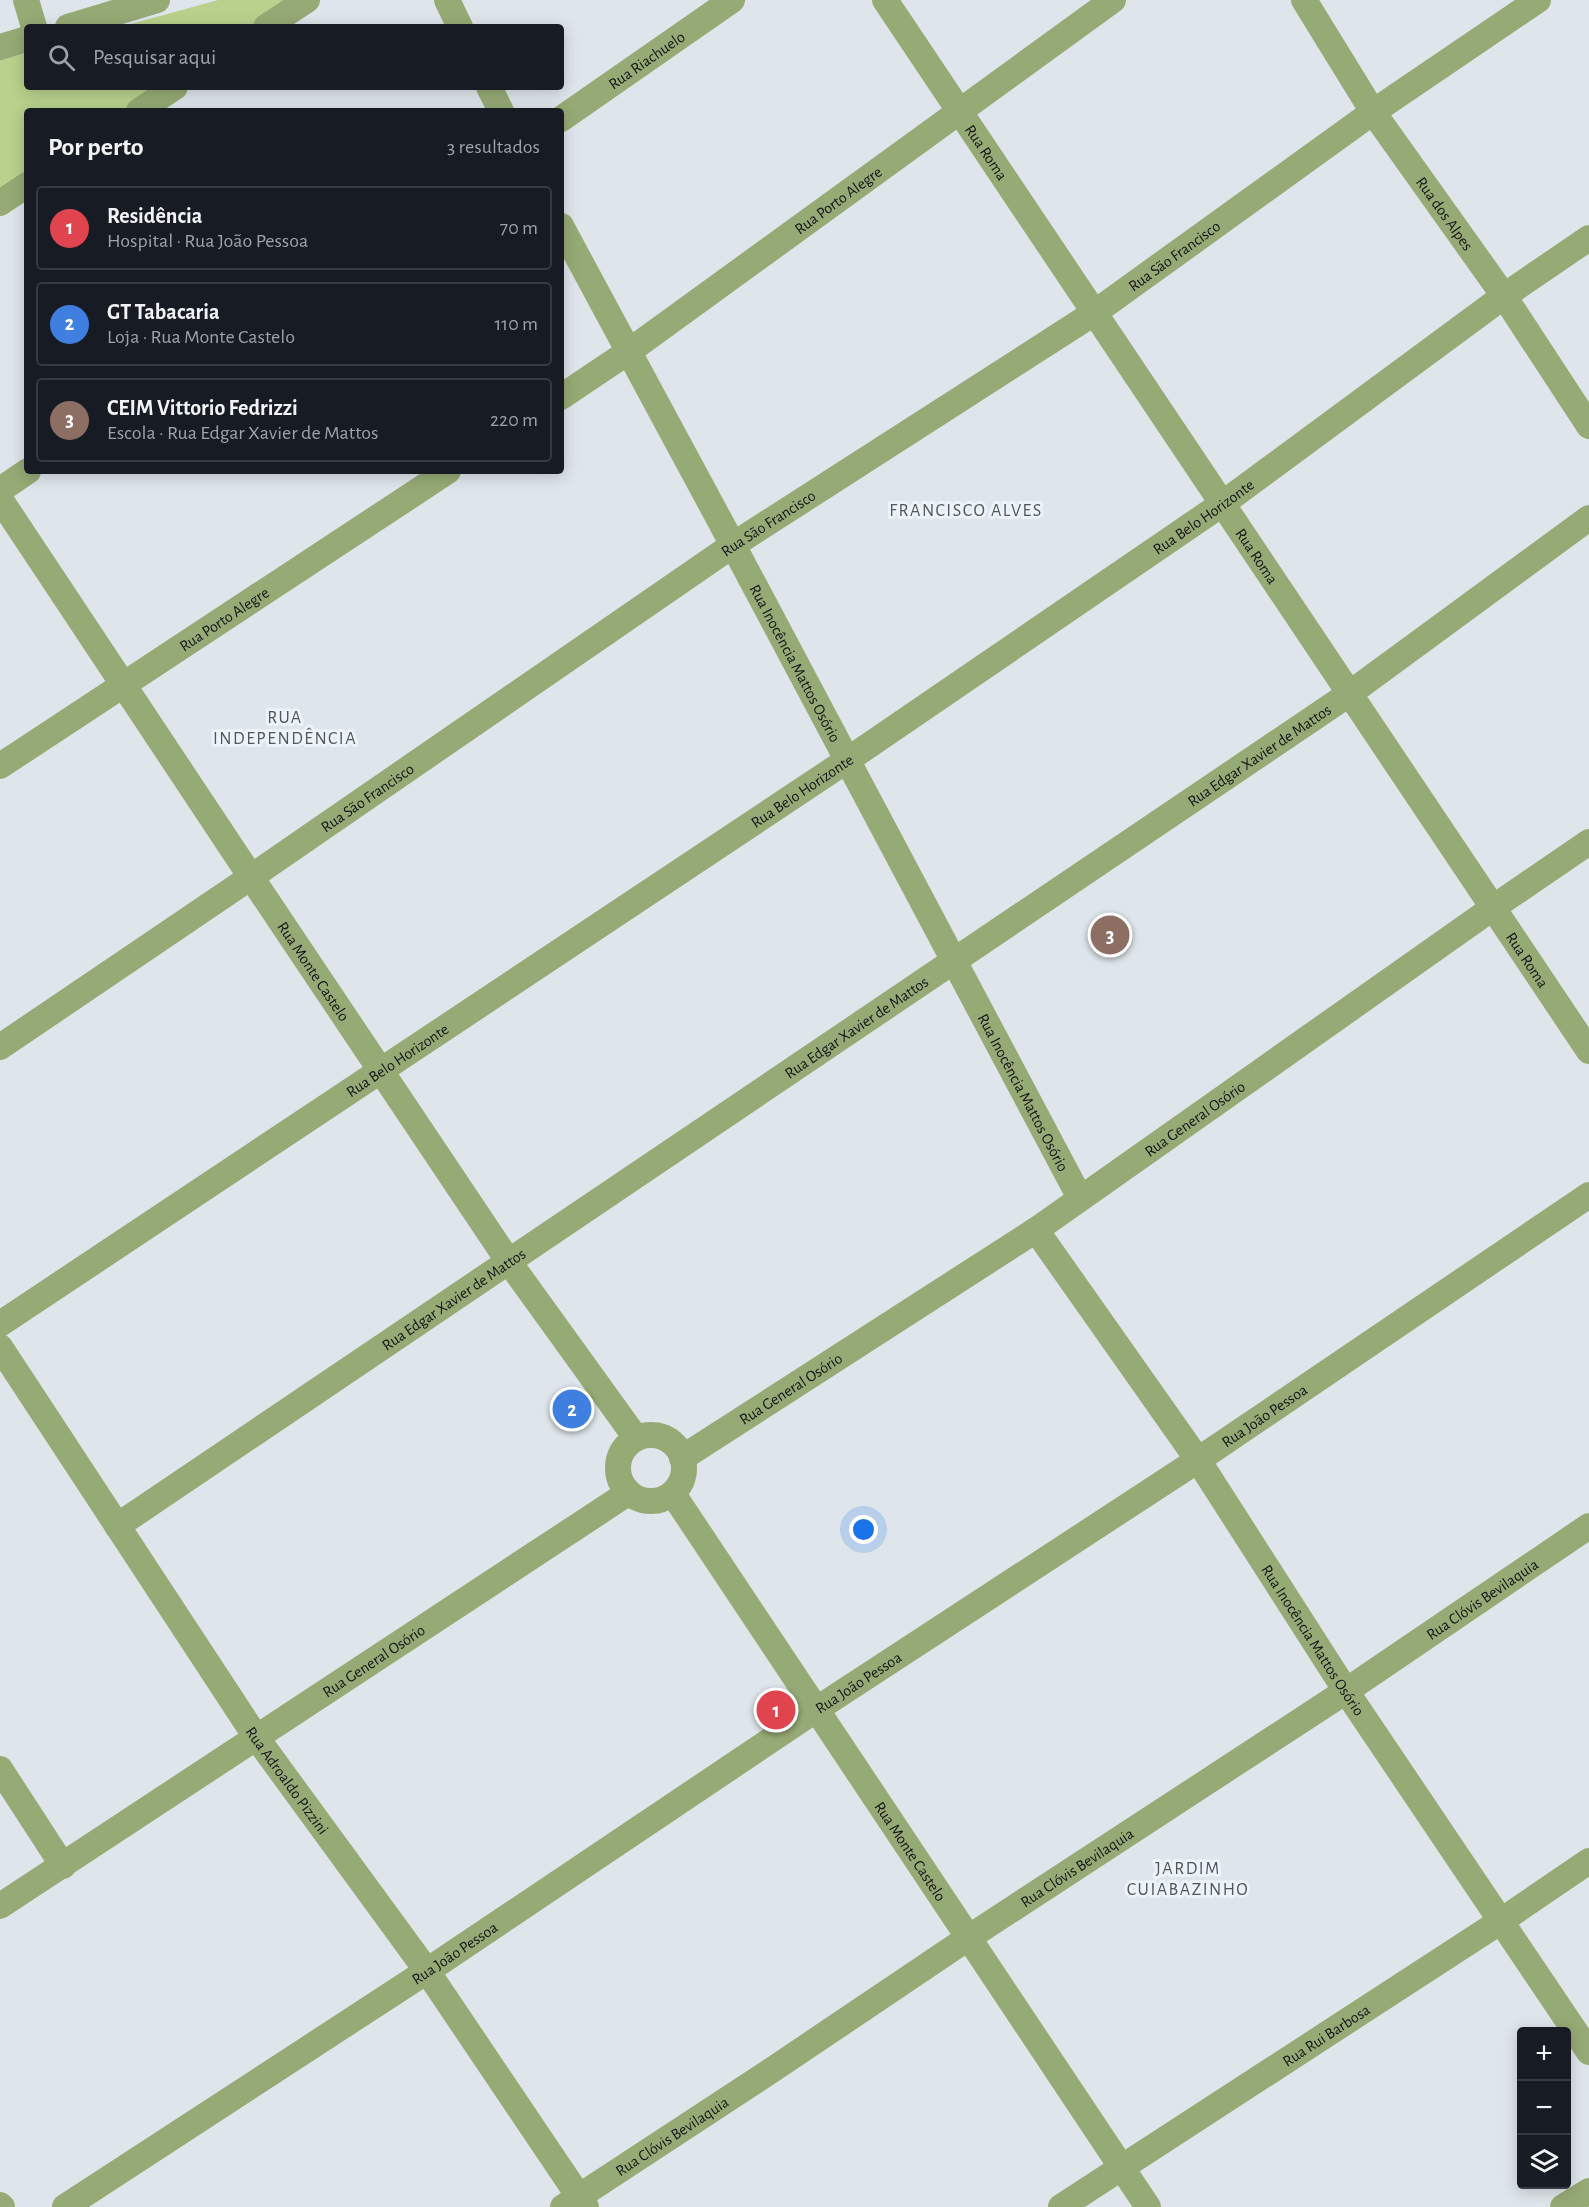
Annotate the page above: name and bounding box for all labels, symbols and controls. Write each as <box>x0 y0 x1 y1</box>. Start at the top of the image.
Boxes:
search box <box>24 24 564 90</box>
street label: Rua Riachuelo <box>606 28 688 92</box>
icon: search <box>45 41 78 74</box>
text: Pesquisar aqui <box>93 46 216 68</box>
street label: Rua Roma <box>962 122 1010 183</box>
text: Por perto <box>48 134 144 160</box>
text: 3 resultados <box>447 137 540 157</box>
street label: Rua Porto Alegre <box>792 164 885 237</box>
street label: Rua dos Alpes <box>1413 174 1476 254</box>
text: Residência <box>107 205 202 227</box>
text: 1 <box>66 218 73 238</box>
text: 70 m <box>500 218 538 238</box>
street label: Rua São Francisco <box>1126 218 1223 295</box>
text: Hospital · Rua João Pessoa <box>107 231 308 251</box>
text: GT Tabacaria <box>107 301 220 323</box>
text: 2 <box>65 314 74 334</box>
text: 110 m <box>494 314 538 334</box>
text: Loja · Rua Monte Castelo <box>107 327 295 347</box>
text: CEIM Vittorio Fedrizzi <box>107 397 298 419</box>
text: 3 <box>65 410 74 430</box>
text: 220 m <box>490 410 538 430</box>
text: Escola · Rua Edgar Xavier de Mattos <box>107 423 378 443</box>
street label: Rua Belo Horizonte <box>1150 476 1257 558</box>
street label: Rua São Francisco <box>718 487 819 560</box>
district label: FRANCISCO ALVES <box>889 502 1043 520</box>
street label: Rua Roma <box>1232 526 1281 587</box>
street label: Rua Inocência Mattos Osório <box>746 582 843 745</box>
street label: Rua Porto Alegre <box>177 584 272 655</box>
street label: Rua Edgar Xavier de Mattos <box>1185 702 1334 810</box>
district label: RUA INDEPENDÊNCIA <box>213 709 357 748</box>
street label: Rua Belo Horizonte <box>748 752 856 831</box>
street label: Rua São Francisco <box>318 760 417 835</box>
pin: 3 <box>1090 912 1130 958</box>
street label: Rua Monte Castelo <box>274 919 352 1024</box>
street label: Rua Roma <box>1503 930 1551 991</box>
street label: Rua Edgar Xavier de Mattos <box>782 974 932 1082</box>
street label: Rua Inocência Mattos Osório <box>975 1011 1071 1174</box>
street label: Rua Belo Horizonte <box>344 1021 452 1100</box>
street label: Rua General Osório <box>1142 1078 1248 1160</box>
street label: Rua Edgar Xavier de Mattos <box>379 1246 529 1354</box>
street label: Rua General Osório <box>737 1350 845 1428</box>
street label: Rua João Pessoa <box>1219 1382 1310 1450</box>
pin: 2 <box>552 1386 592 1432</box>
your location <box>849 1515 878 1544</box>
street label: Rua Clóvis Bevilaquia <box>1424 1556 1541 1643</box>
street label: Rua Inocência Mattos Osório <box>1258 1562 1367 1719</box>
street label: Rua General Osório <box>320 1622 428 1701</box>
street label: Rua João Pessoa <box>813 1649 905 1717</box>
pin: 1 <box>756 1688 796 1732</box>
street label: Rua Adroaldo Pizzini <box>243 1724 331 1837</box>
street label: Rua Monte Castelo <box>871 1799 949 1904</box>
street label: Rua Clóvis Bevilaquia <box>1018 1825 1137 1910</box>
district label: JARDIM CUIABAZINHO <box>1127 1860 1249 1899</box>
street label: Rua João Pessoa <box>409 1919 501 1988</box>
street label: Rua Rui Barbosa <box>1280 2002 1373 2070</box>
map controls <box>1517 2027 1571 2189</box>
button: + <box>1517 2027 1571 2081</box>
button: − <box>1517 2081 1571 2135</box>
street label: Rua Clóvis Bevilaquia <box>613 2094 732 2179</box>
button: layers <box>1517 2135 1571 2189</box>

